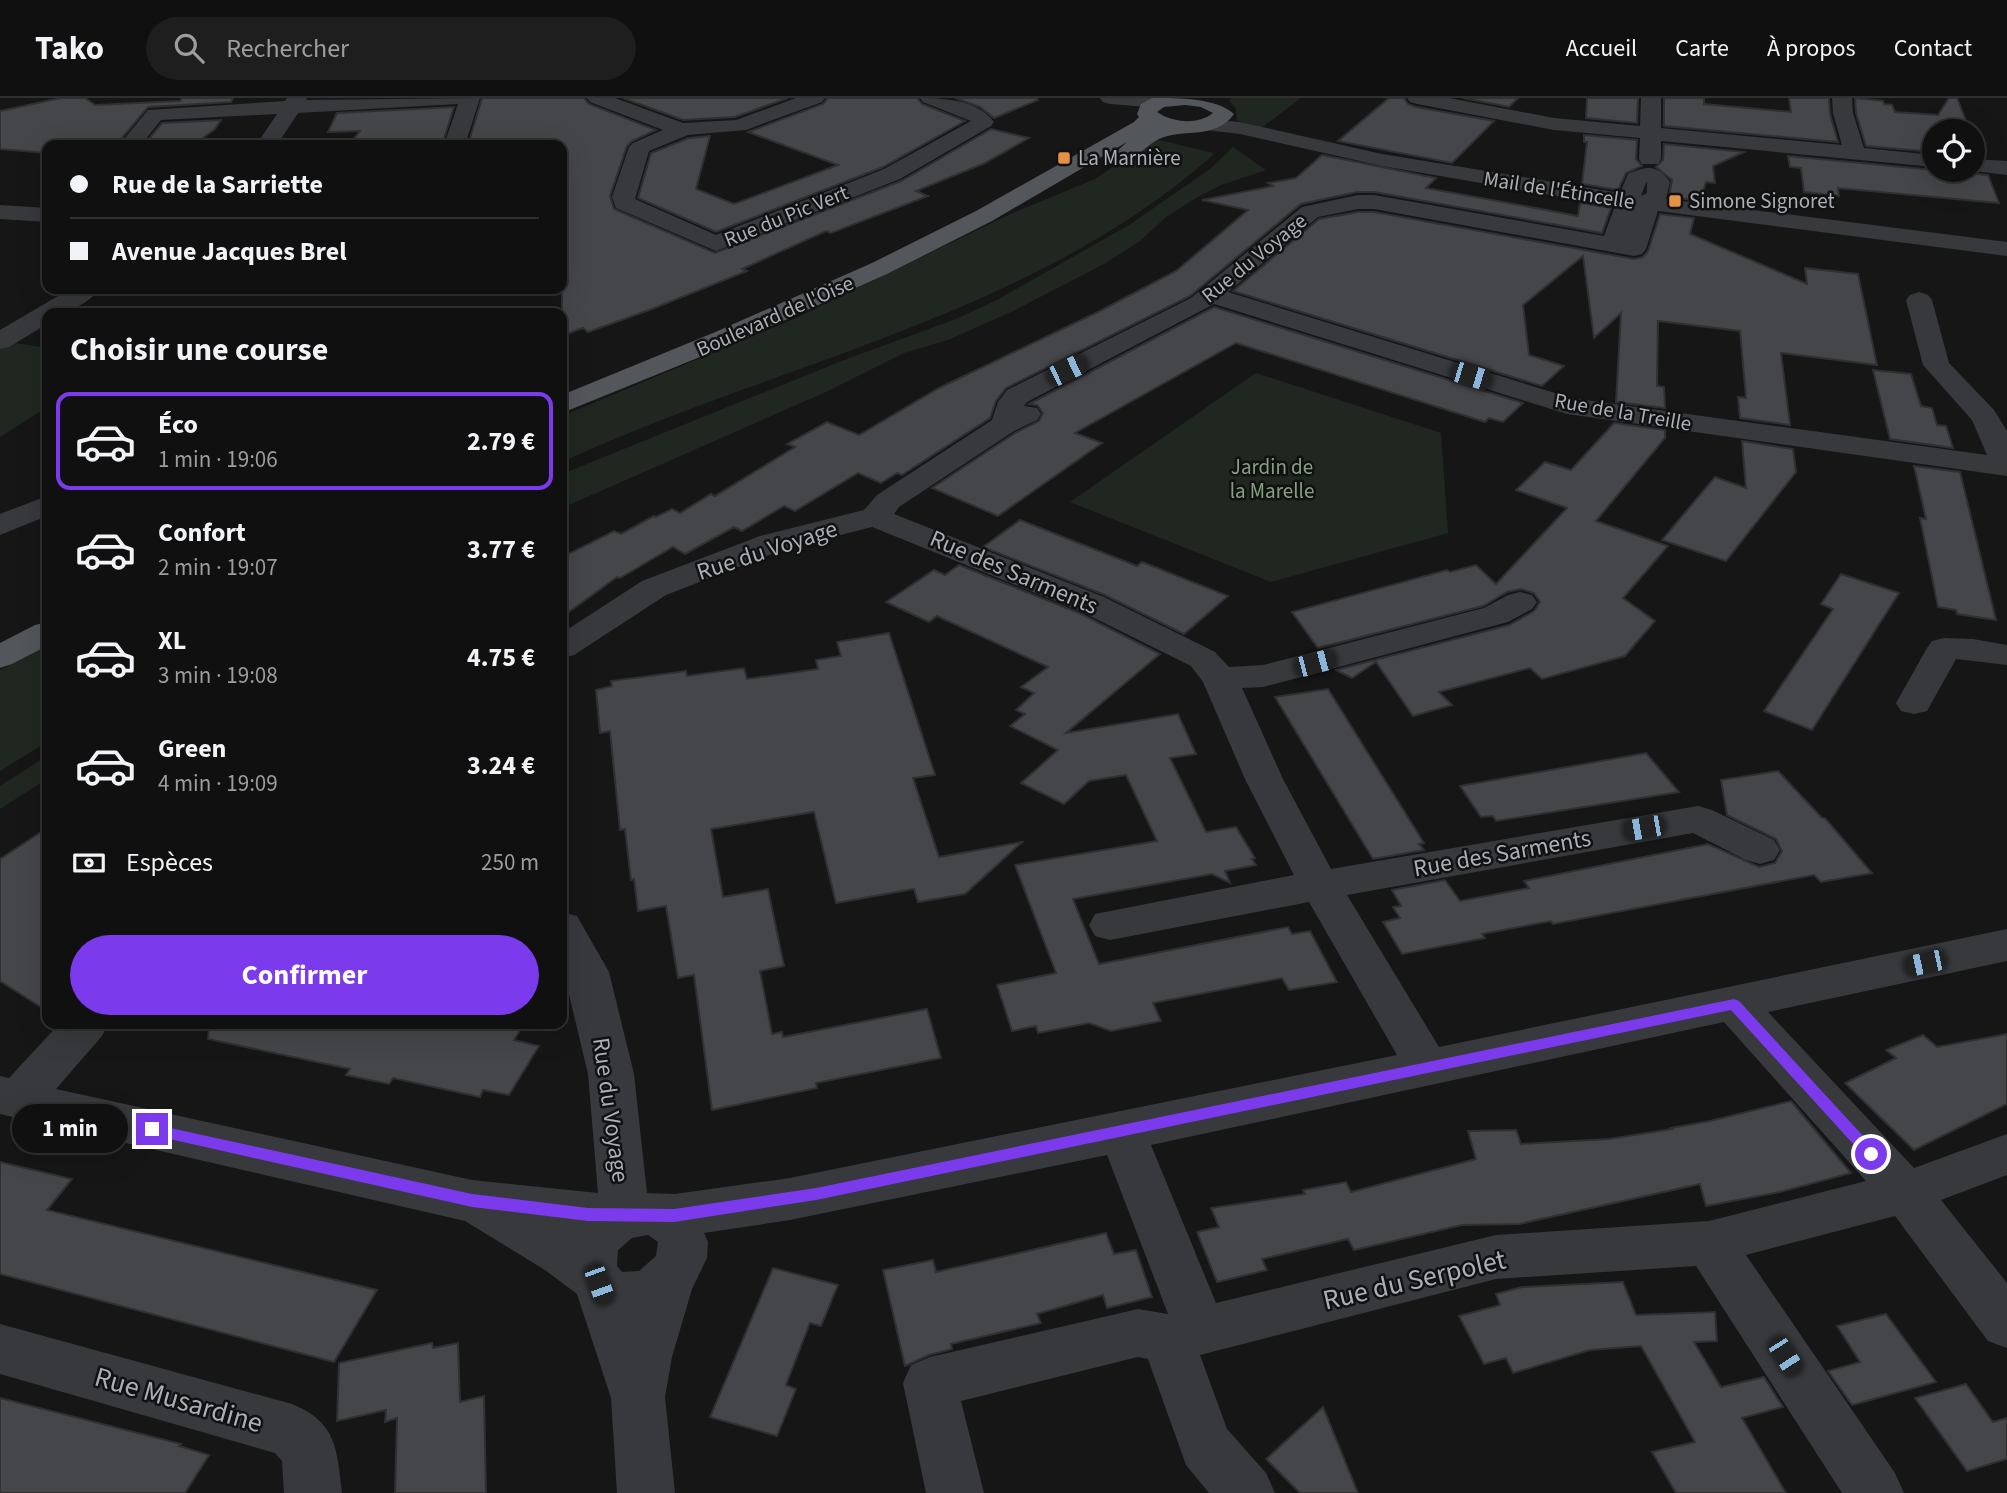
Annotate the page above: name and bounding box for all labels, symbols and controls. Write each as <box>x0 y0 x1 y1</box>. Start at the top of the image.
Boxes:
search box <box>146 17 636 80</box>
text: Tako <box>35 25 104 72</box>
icon: search <box>170 29 208 67</box>
text: Rechercher <box>226 30 349 67</box>
text: Accueil <box>1566 31 1637 66</box>
text: Carte <box>1675 31 1729 66</box>
text: À propos <box>1767 31 1856 66</box>
text: Contact <box>1894 31 1972 66</box>
map controls <box>1922 119 1985 182</box>
button: locate <box>1922 119 1985 182</box>
place label: La Marnière <box>1078 143 1181 173</box>
marker: La Marnière <box>1056 150 1072 166</box>
street label: Mail de l'Étincelle <box>1481 163 1637 217</box>
text: Rue de la Sarriette <box>112 166 323 203</box>
street label: Rue du Pic Vert <box>719 177 853 255</box>
place label: Simone Signoret <box>1689 186 1835 216</box>
marker: Simone Signoret <box>1667 193 1683 209</box>
street label: Rue du Voyage <box>1195 206 1313 310</box>
text: Avenue Jacques Brel <box>112 233 347 270</box>
street label: Boulevard de l'Oise <box>692 268 858 364</box>
text: Choisir une course <box>70 327 328 373</box>
car <box>1044 351 1091 389</box>
car <box>1448 360 1495 392</box>
street label: Rue de la Treille <box>1552 385 1694 439</box>
text: Éco <box>158 406 198 443</box>
icon: car <box>74 410 137 473</box>
text: 2.79 € <box>467 423 535 460</box>
text: 1 min · 19:06 <box>158 443 278 476</box>
park label: Jardin de la Marelle <box>1230 452 1314 506</box>
street label: Rue du Voyage <box>692 511 842 590</box>
text: Confort <box>158 514 246 551</box>
icon: car <box>74 518 137 581</box>
street label: Rue des Sarments <box>924 521 1103 624</box>
text: 3.77 € <box>467 531 535 568</box>
text: 2 min · 19:07 <box>158 551 278 584</box>
text: XL <box>158 622 186 659</box>
icon: car <box>74 626 137 689</box>
text: 4.75 € <box>467 639 535 676</box>
car <box>1292 647 1339 679</box>
text: 3 min · 19:08 <box>158 659 278 692</box>
text: Green <box>158 730 226 767</box>
icon: car <box>74 734 137 797</box>
text: 3.24 € <box>467 747 535 784</box>
text: 4 min · 19:09 <box>158 767 278 800</box>
car <box>1622 814 1667 842</box>
street label: Rue des Sarments <box>1411 821 1594 886</box>
icon: cash <box>70 844 108 882</box>
text: Espèces <box>126 844 213 881</box>
text: 250 m <box>481 846 539 879</box>
button: Confirmer <box>70 935 539 1015</box>
car <box>1903 948 1948 978</box>
street label: Rue du Voyage <box>583 1035 638 1185</box>
callout: 1 min <box>12 1104 128 1154</box>
text: 1 min <box>42 1112 98 1145</box>
route end <box>136 1113 168 1145</box>
route start <box>1855 1138 1887 1170</box>
street label: Rue du Serpolet <box>1319 1239 1510 1320</box>
car <box>582 1261 617 1307</box>
car <box>1765 1333 1806 1379</box>
street label: Rue Musardine <box>90 1357 267 1443</box>

